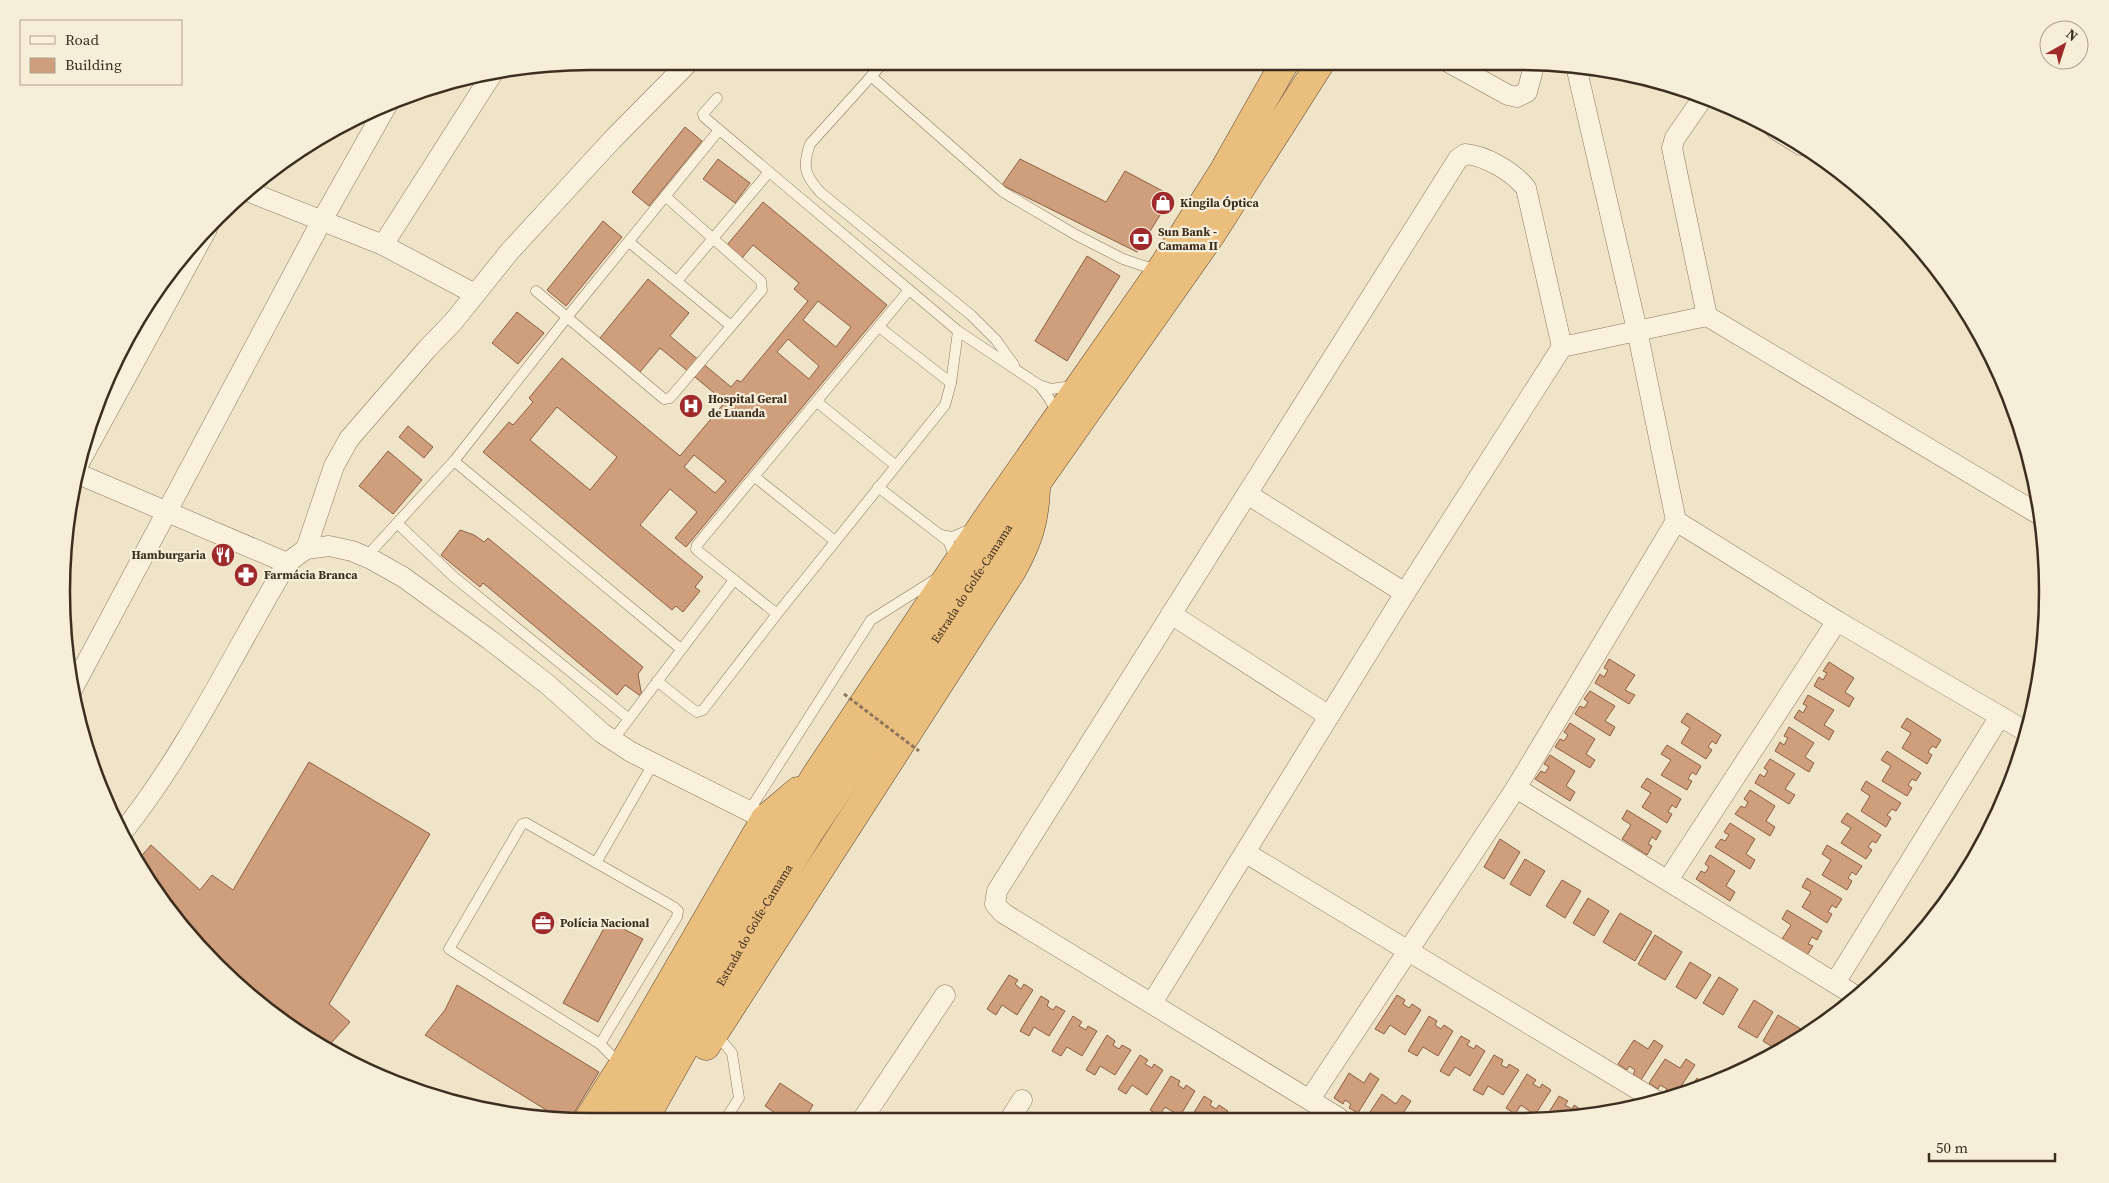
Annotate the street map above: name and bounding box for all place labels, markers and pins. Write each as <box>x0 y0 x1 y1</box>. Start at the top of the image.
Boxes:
shop icon: Kingila Óptica <box>1150 190 1176 216</box>
place label: Kingila Óptica <box>1180 195 1259 211</box>
place label: Sun Bank - Camama II <box>1158 224 1218 254</box>
bank icon: Sun Bank - Camama II <box>1128 226 1154 252</box>
place label: Hospital Geral de Luanda <box>708 391 787 421</box>
hospital icon: Hospital Geral de Luanda <box>678 393 704 419</box>
restaurant icon: Hamburgaria <box>210 542 236 568</box>
place label: Hamburgaria <box>131 547 207 563</box>
pharmacy icon: Farmácia Branca <box>233 562 259 588</box>
place label: Farmácia Branca <box>264 567 358 583</box>
office icon: Polícia Nacional <box>530 910 556 936</box>
place label: Polícia Nacional <box>560 915 649 931</box>

